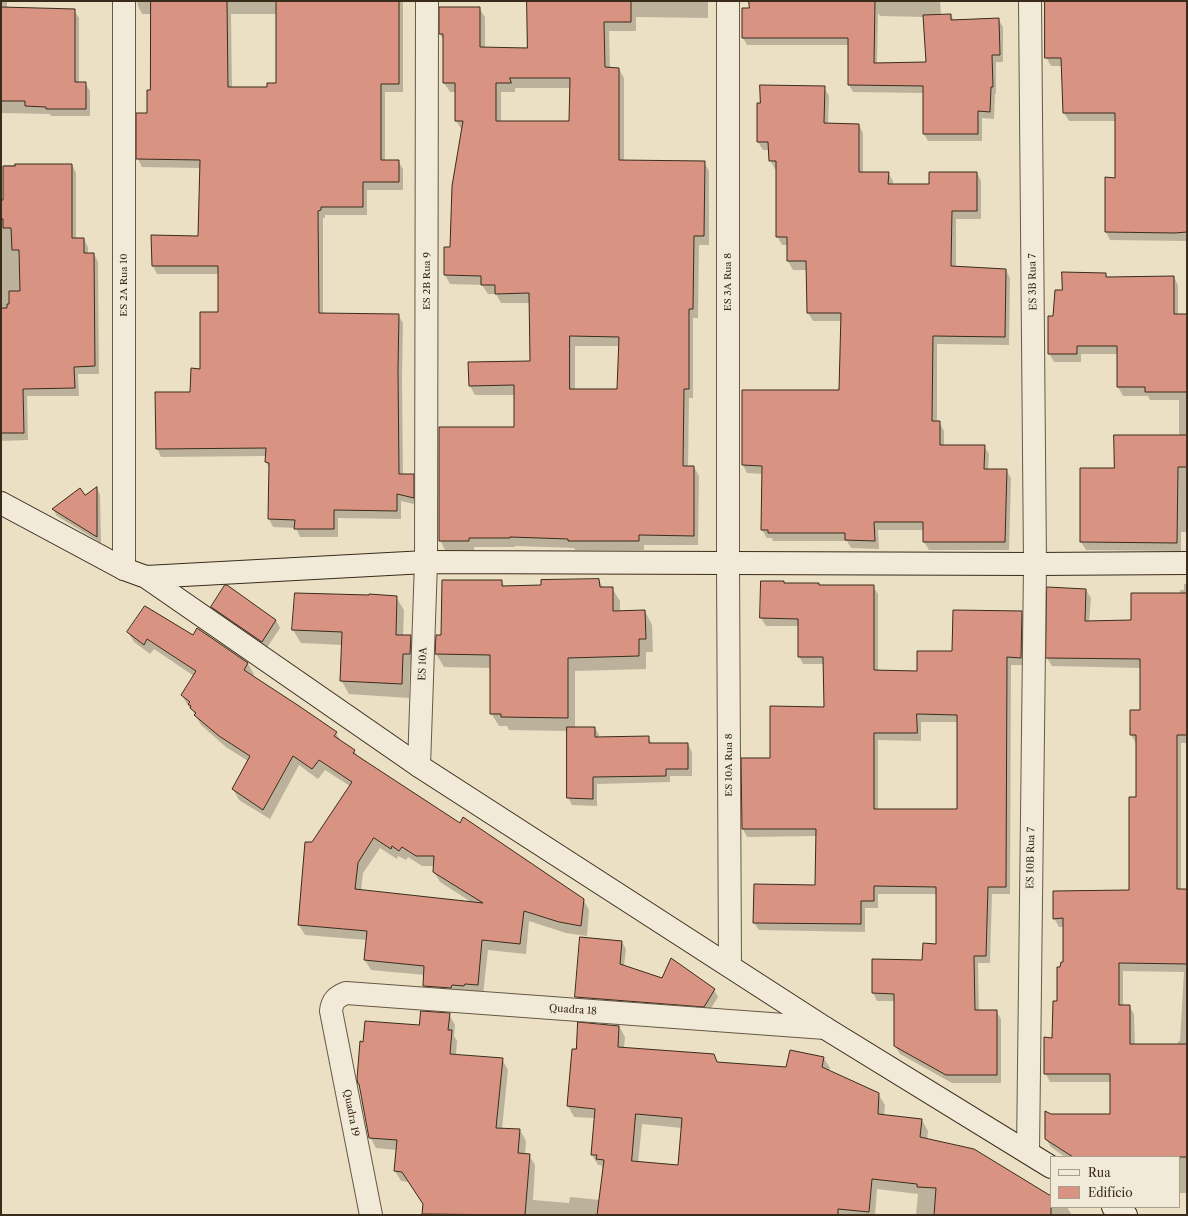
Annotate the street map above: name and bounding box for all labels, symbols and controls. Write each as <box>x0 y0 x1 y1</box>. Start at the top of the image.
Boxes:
street label: ES 2B Rua 9 <box>421 252 433 310</box>
street label: ES 2A Rua 10 <box>118 253 130 317</box>
street label: ES 3A Rua 8 <box>722 253 734 311</box>
street label: ES 3B Rua 7 <box>1027 253 1039 311</box>
street label: ES 10A <box>416 647 430 681</box>
street label: ES 10A Rua 8 <box>723 733 735 797</box>
street label: ES 10B Rua 7 <box>1024 827 1038 889</box>
street label: Quadra 18 <box>549 1002 597 1018</box>
street label: Quadra 19 <box>341 1088 361 1138</box>
legend <box>1050 1156 1180 1208</box>
text: Rua <box>1088 1165 1111 1180</box>
text: Edifício <box>1088 1185 1133 1200</box>

